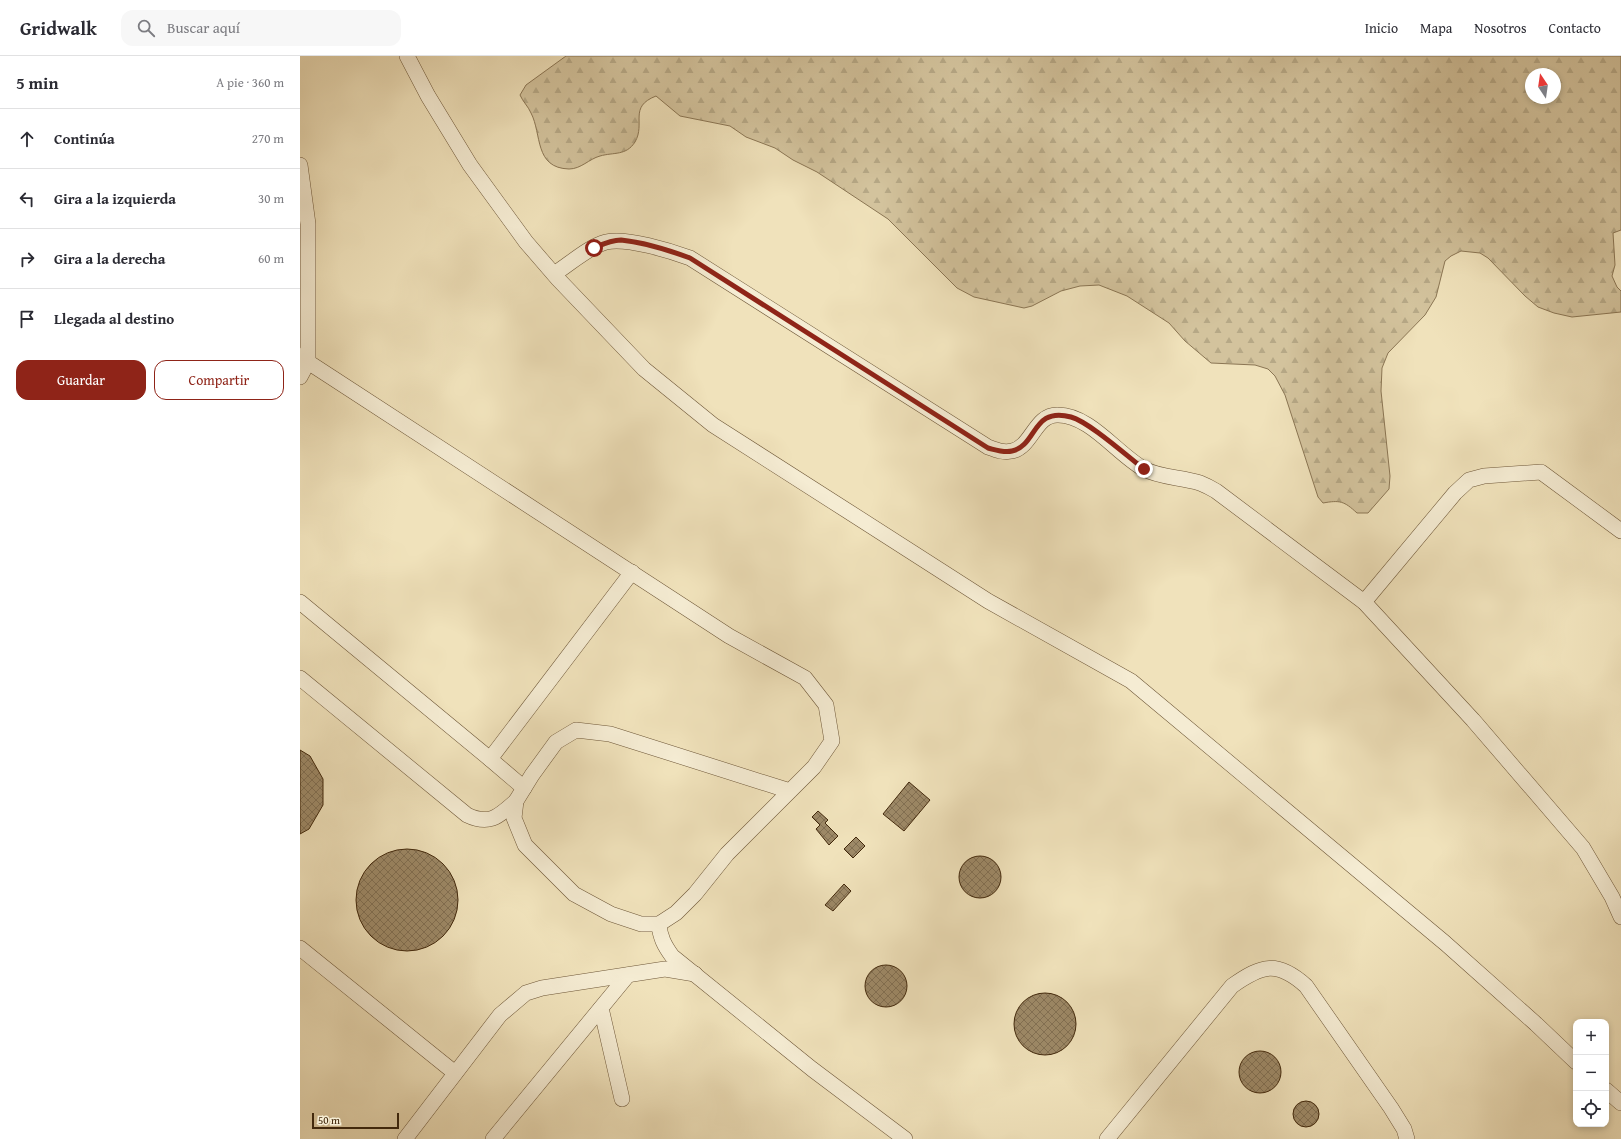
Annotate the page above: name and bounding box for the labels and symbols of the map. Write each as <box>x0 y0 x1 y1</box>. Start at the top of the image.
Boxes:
north arrow <box>1525 68 1561 104</box>
route start <box>585 239 603 257</box>
route end <box>1135 460 1153 478</box>
scale bar <box>312 1111 399 1130</box>

